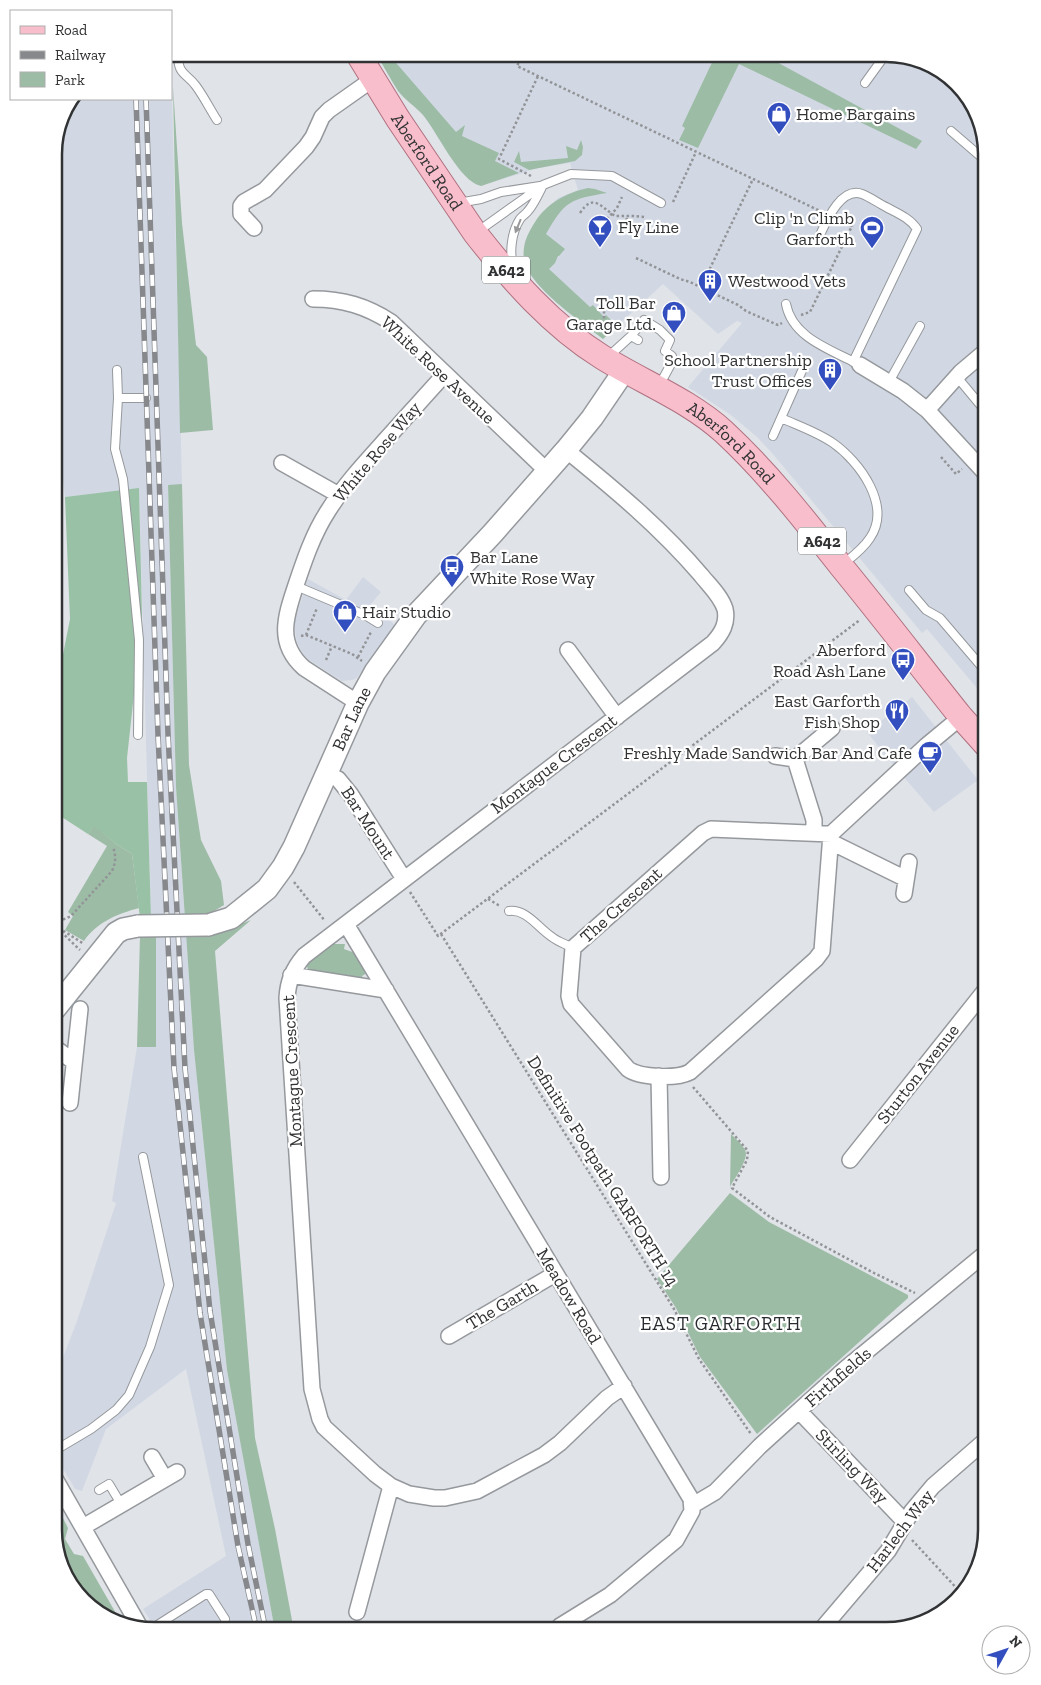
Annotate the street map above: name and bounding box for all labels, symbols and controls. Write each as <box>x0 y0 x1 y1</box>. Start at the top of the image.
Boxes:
legend <box>10 10 172 100</box>
text: Road <box>55 21 88 39</box>
text: Railway <box>55 46 106 64</box>
text: Park <box>55 71 85 89</box>
shop icon: Home Bargains <box>766 101 792 135</box>
place label: Home Bargains <box>796 103 916 125</box>
street label: Aberford Road <box>386 109 468 215</box>
place label: Clip 'n Climb Garforth <box>754 207 854 250</box>
bar icon: Fly Line <box>587 214 613 248</box>
sports icon: Clip 'n Climb Garforth <box>859 215 885 249</box>
place label: Fly Line <box>618 216 679 238</box>
one-way arrow <box>514 219 522 234</box>
road number: A642 <box>482 256 530 284</box>
building icon: Westwood Vets <box>697 268 723 302</box>
place label: Westwood Vets <box>728 270 846 292</box>
place label: Toll Bar Garage Ltd. <box>566 292 656 335</box>
shop icon: Toll Bar Garage Ltd. <box>661 300 687 334</box>
street label: White Rose Avenue <box>376 311 500 429</box>
place label: School Partnership Trust Offices <box>664 349 812 392</box>
building icon: School Partnership Trust Offices <box>817 357 843 391</box>
street label: Aberford Road <box>683 396 780 489</box>
street label: White Rose Way <box>329 397 426 507</box>
road number: A642 <box>798 528 846 554</box>
place label: Bar Lane White Rose Way <box>470 546 595 589</box>
bus stop icon: Bar Lane White Rose Way <box>439 554 465 588</box>
shop icon: Hair Studio <box>332 599 358 633</box>
place label: Hair Studio <box>362 601 451 623</box>
place label: Aberford Road Ash Lane <box>773 639 886 682</box>
bus stop icon: Aberford Road Ash Lane <box>890 647 916 681</box>
street label: Bar Lane <box>327 683 376 754</box>
place label: East Garforth Fish Shop <box>774 690 880 733</box>
restaurant icon: East Garforth Fish Shop <box>884 698 910 732</box>
street label: Montague Crescent <box>487 709 622 819</box>
cafe icon: Freshly Made Sandwich Bar And Cafe <box>917 740 943 774</box>
place label: Freshly Made Sandwich Bar And Cafe <box>624 742 912 764</box>
street label: Bar Mount <box>336 782 400 864</box>
street label: The Crescent <box>575 862 667 948</box>
street label: Montague Crescent <box>277 994 307 1148</box>
street label: Sturton Avenue <box>872 1020 964 1128</box>
street label: Definitive Footpath GARFORTH 14 <box>523 1051 684 1291</box>
street label: Meadow Road <box>532 1244 606 1348</box>
street label: The Garth <box>462 1275 542 1335</box>
district label: EAST GARFORTH <box>640 1312 802 1335</box>
street label: Firthfields <box>800 1342 876 1412</box>
street label: Stirling Way <box>811 1424 894 1509</box>
street label: Harlech Way <box>862 1485 939 1577</box>
north arrow <box>981 1625 1031 1675</box>
text: N <box>1006 1632 1026 1652</box>

